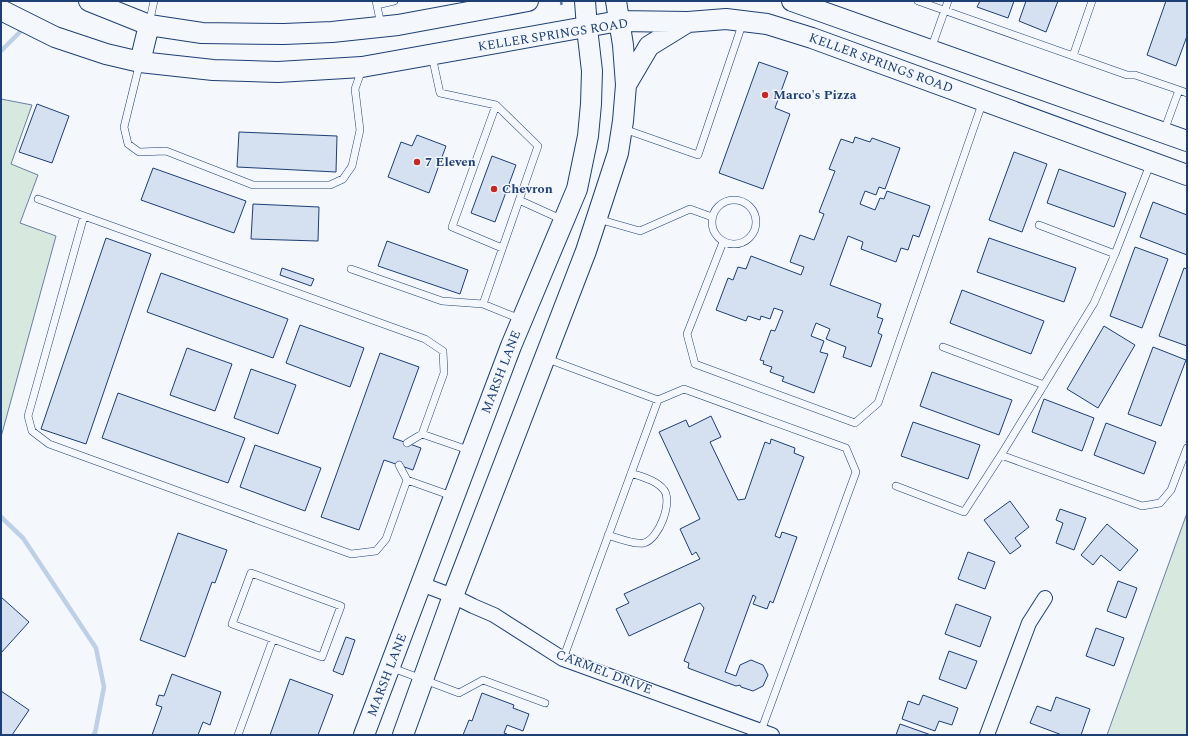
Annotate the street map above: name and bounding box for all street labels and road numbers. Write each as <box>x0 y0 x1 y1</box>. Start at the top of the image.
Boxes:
street label: KELLER SPRINGS ROAD <box>476 13 630 57</box>
street label: KELLER SPRINGS ROAD <box>806 28 956 98</box>
street label: MARSH LANE <box>476 327 526 417</box>
street label: MARSH LANE <box>362 630 412 720</box>
street label: CARMEL DRIVE <box>553 644 655 700</box>

